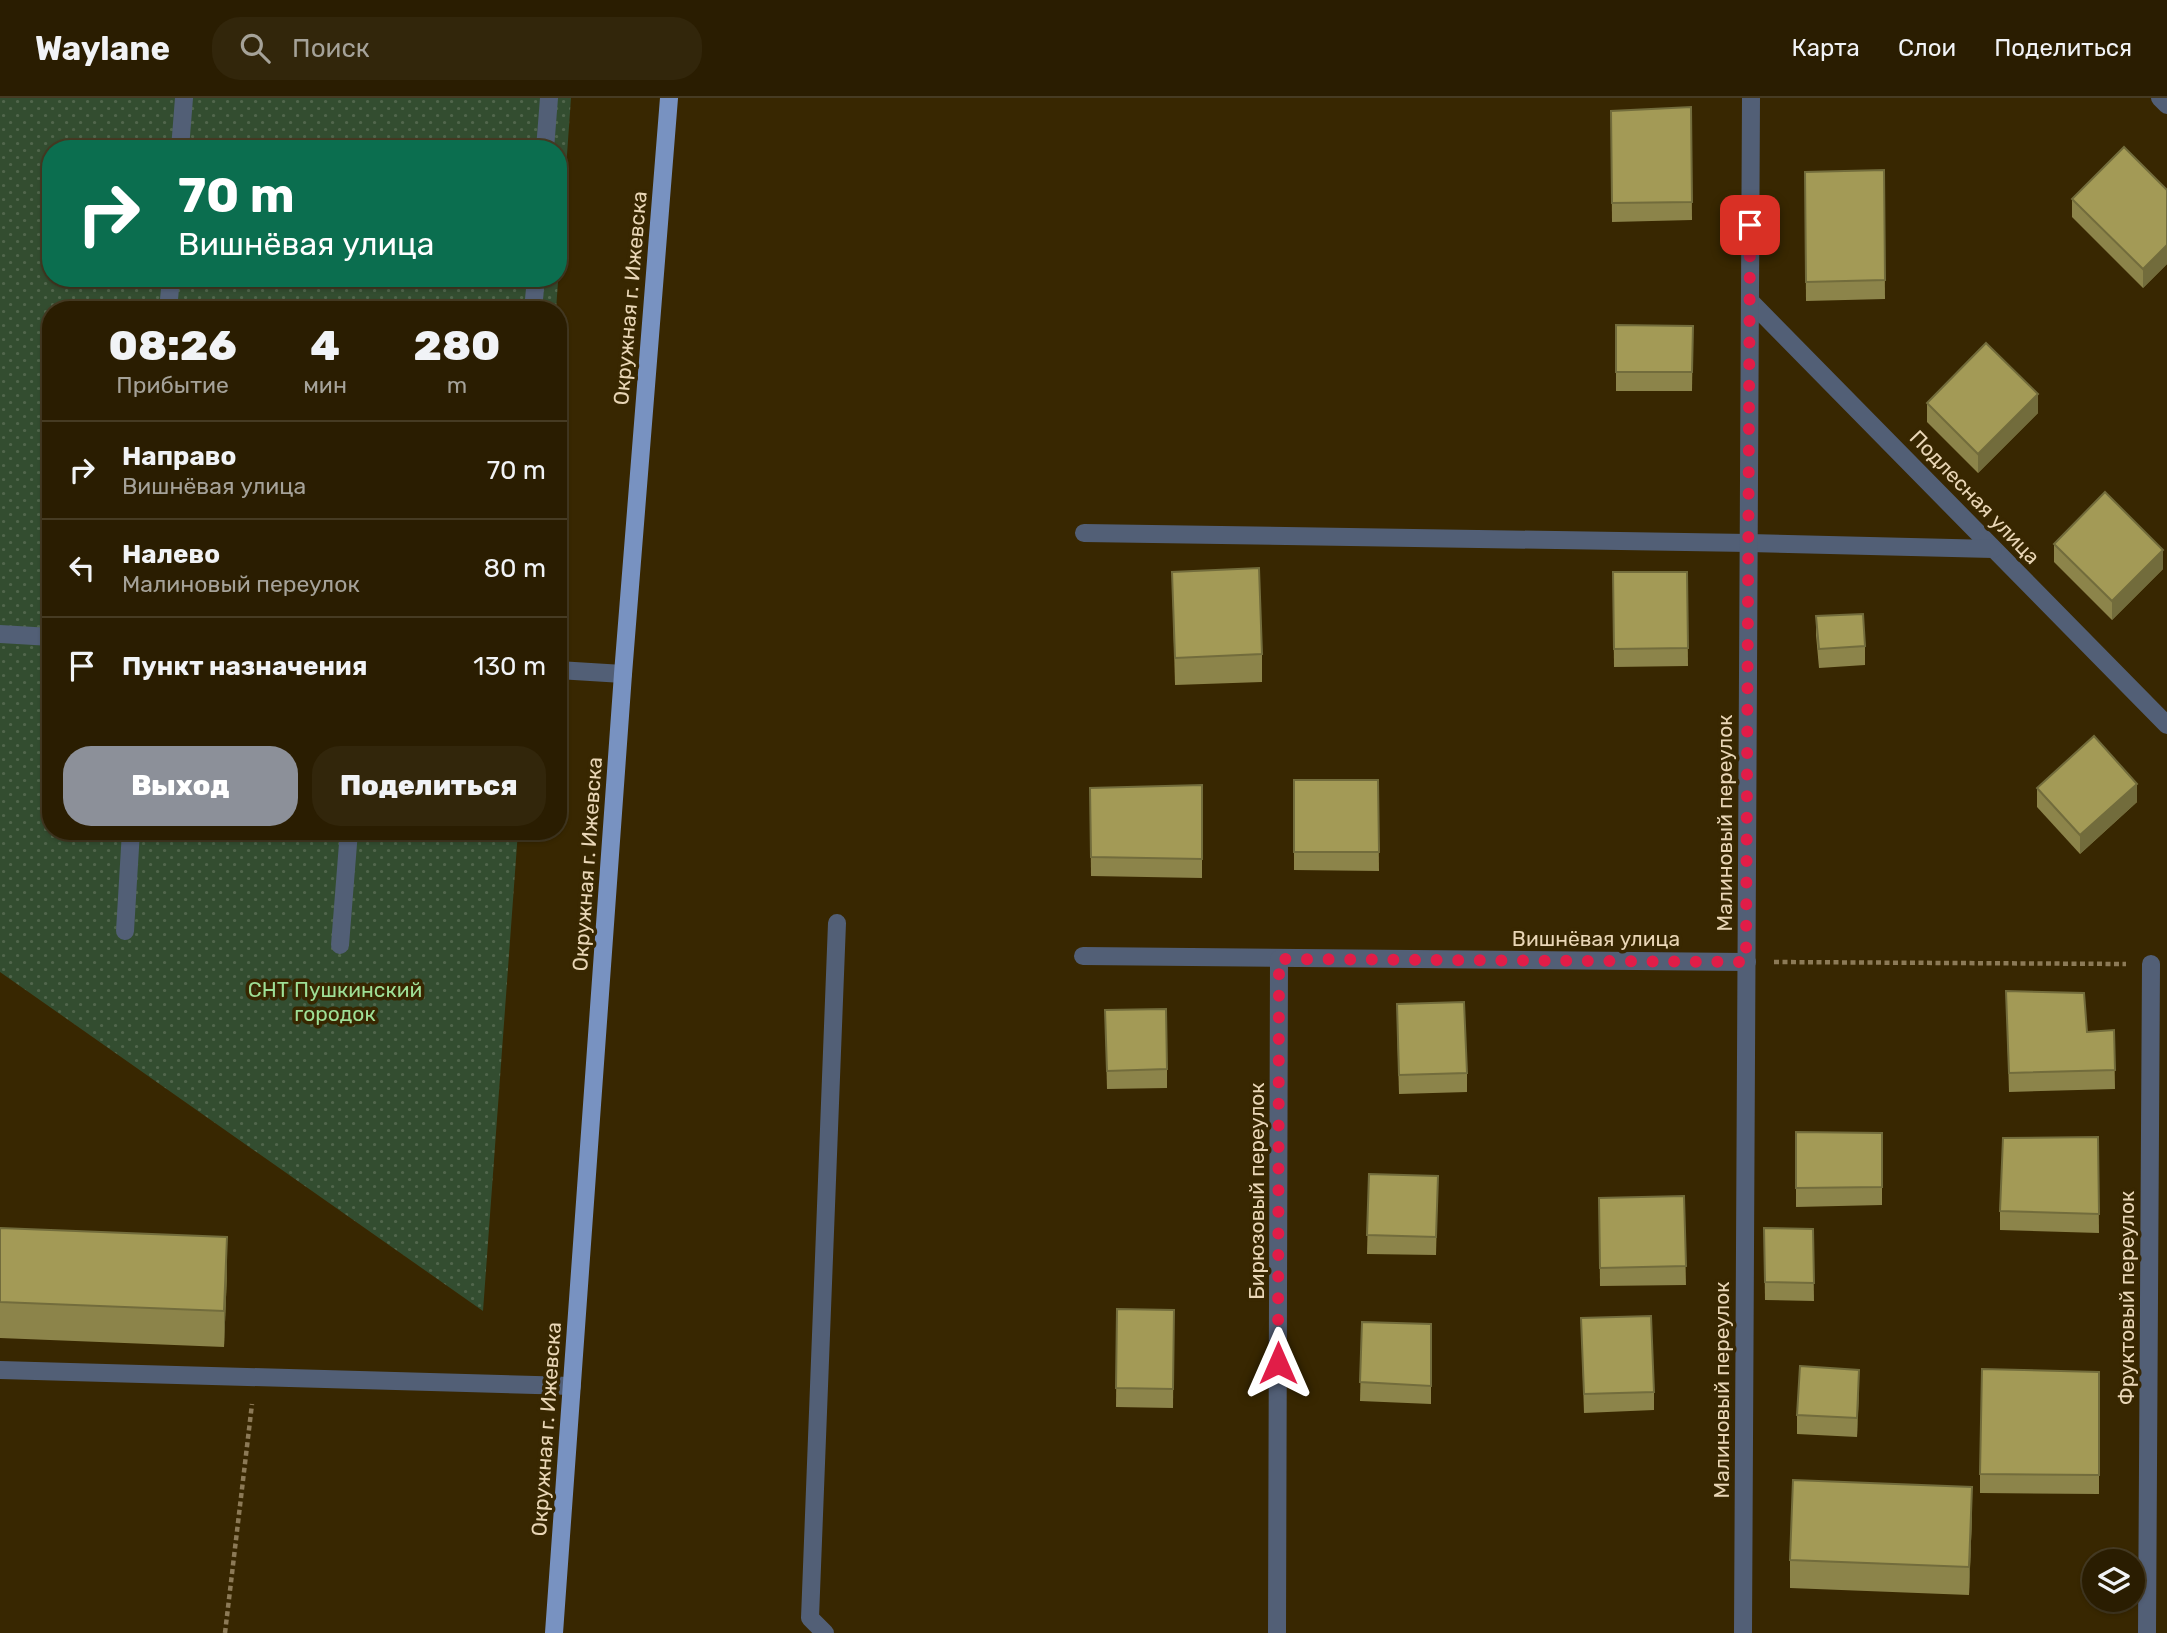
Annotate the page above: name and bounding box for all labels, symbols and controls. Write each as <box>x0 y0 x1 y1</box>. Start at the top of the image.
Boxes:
search box <box>212 17 702 80</box>
text: Waylane <box>35 29 170 68</box>
icon: search <box>236 29 274 67</box>
text: Поиск <box>292 33 370 64</box>
text: Карта <box>1791 34 1860 62</box>
text: Слои <box>1898 34 1956 62</box>
text: Поделиться <box>1994 34 2132 62</box>
text: 70 m <box>178 166 295 224</box>
icon: right <box>63 168 154 259</box>
street label: Окружная г. Ижевска <box>608 190 652 406</box>
pin <box>1720 195 1780 255</box>
icon: arrive <box>1731 206 1769 244</box>
text: Вишнёвая улица <box>178 225 434 263</box>
text: 08:26 <box>109 321 237 371</box>
text: 4 <box>310 321 340 371</box>
text: 280 <box>413 321 500 371</box>
text: Прибытие <box>116 371 229 399</box>
text: мин <box>303 371 347 399</box>
text: m <box>447 371 467 399</box>
street label: Подлесная улица <box>1905 425 2045 569</box>
text: Направо <box>122 441 236 472</box>
icon: right <box>63 451 101 489</box>
text: 70 m <box>487 455 546 486</box>
text: Вишнёвая улица <box>122 472 306 500</box>
text: Налево <box>122 539 220 570</box>
icon: left <box>63 549 101 587</box>
text: 80 m <box>483 553 546 584</box>
text: Малиновый переулок <box>122 570 360 598</box>
icon: arrive <box>63 647 101 685</box>
text: Пункт назначения <box>122 651 367 682</box>
text: 130 m <box>473 651 546 682</box>
street label: Малиновый переулок <box>1712 714 1737 932</box>
button: Выход <box>63 746 298 826</box>
button: Поделиться <box>312 746 546 826</box>
street label: Окружная г. Ижевска <box>567 756 607 972</box>
street label: Вишнёвая улица <box>1512 926 1680 951</box>
park label: СНТ Пушкинский городок <box>248 977 422 1026</box>
street label: Бирюзовый переулок <box>1244 1082 1269 1300</box>
street label: Фруктовый переулок <box>2114 1191 2139 1405</box>
street label: Малиновый переулок <box>1709 1281 1734 1499</box>
street label: Окружная г. Ижевска <box>526 1321 566 1537</box>
position arrow <box>1241 1326 1315 1400</box>
map controls <box>2082 1549 2145 1612</box>
button: layers <box>2082 1549 2145 1612</box>

